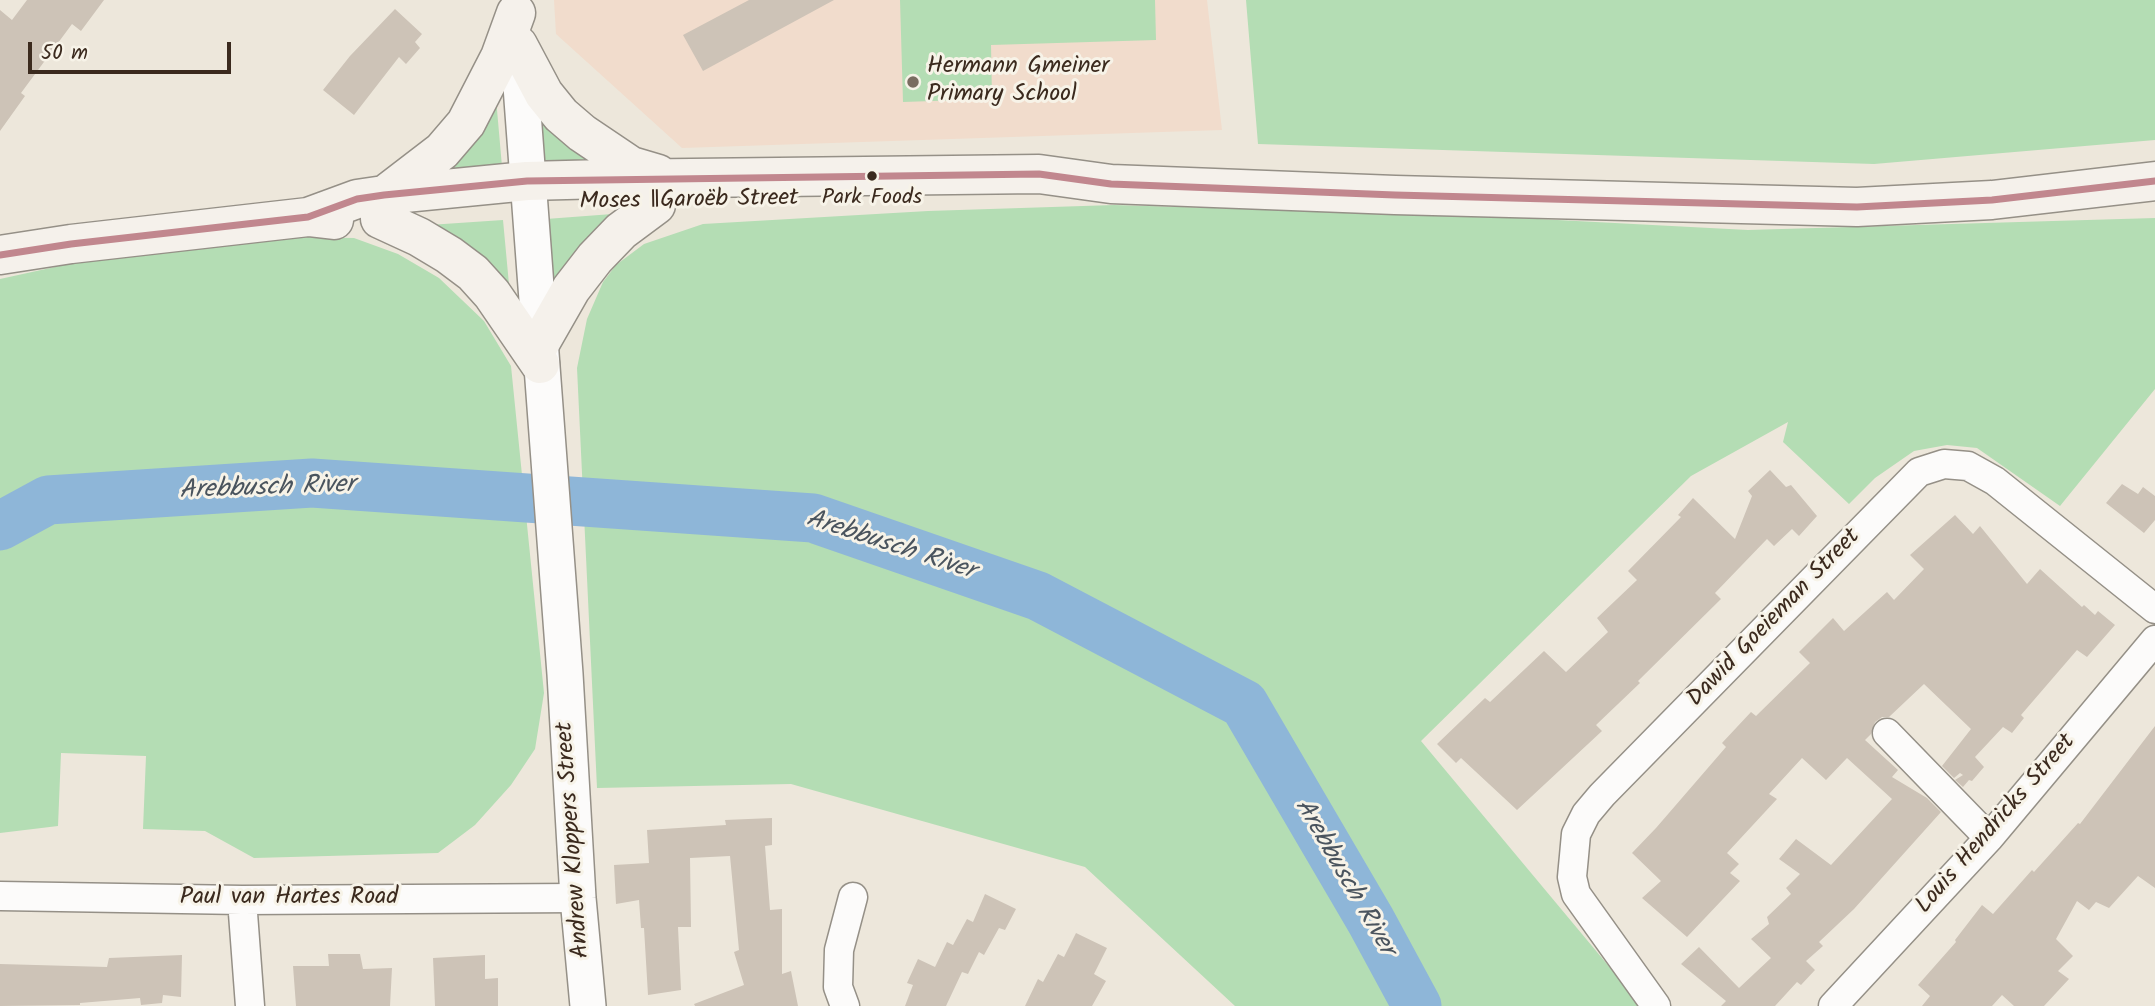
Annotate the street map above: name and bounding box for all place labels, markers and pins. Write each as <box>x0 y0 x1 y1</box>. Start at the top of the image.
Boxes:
place label: Hermann Gmeiner Primary School <box>927 54 1109 110</box>
marker: Hermann Gmeiner Primary School <box>905 74 921 90</box>
marker: Park Foods <box>865 169 879 183</box>
place label: Park Foods <box>822 186 922 212</box>

